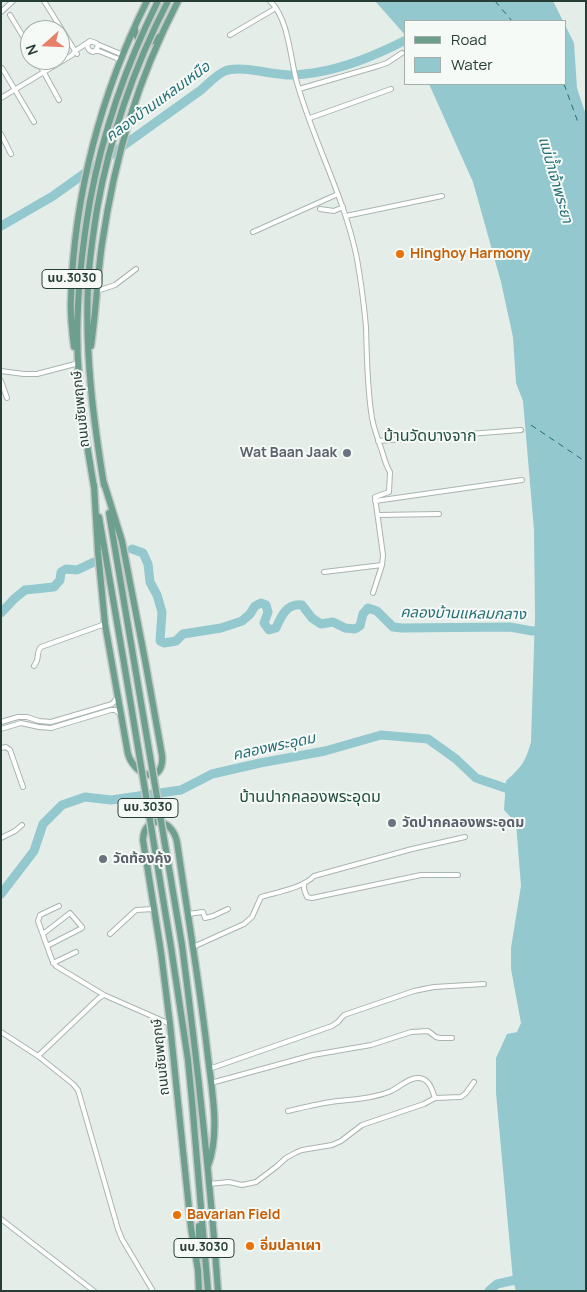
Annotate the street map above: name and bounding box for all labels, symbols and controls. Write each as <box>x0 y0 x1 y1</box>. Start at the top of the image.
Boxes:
north arrow <box>20 20 70 70</box>
legend <box>404 20 567 85</box>
text: Road <box>451 29 487 50</box>
text: N <box>21 42 42 58</box>
text: Water <box>451 54 493 75</box>
water label: คลองบ้านแหลมเหนือ <box>102 58 214 146</box>
water label: แม่น้ำเจ้าพระยา <box>534 135 576 225</box>
place label: Hinghoy Harmony <box>410 246 530 262</box>
marker: Hinghoy Harmony <box>394 248 406 260</box>
road number: นบ.3030 <box>42 270 102 288</box>
street label: ถนนชัยพฤกษ์ <box>69 370 93 448</box>
district label: บ้านวัดบางจาก <box>383 427 477 447</box>
place label: Wat Baan Jaak <box>240 445 337 461</box>
marker: Wat Baan Jaak <box>341 447 353 459</box>
water label: คลองบ้านแหลมกลาง <box>400 604 526 624</box>
water label: คลองพระอุดม <box>231 729 317 765</box>
district label: บ้านปากคลองพระอุดม <box>239 788 381 808</box>
road number: นบ.3030 <box>118 798 178 818</box>
place label: วัดปากคลองพระอุดม <box>402 815 524 831</box>
marker: วัดปากคลองพระอุดม <box>386 817 398 829</box>
place label: วัดท้องคุ้ง <box>113 851 171 867</box>
marker: วัดท้องคุ้ง <box>97 853 109 865</box>
street label: ถนนชัยพฤกษ์ <box>149 1018 173 1096</box>
place label: Bavarian Field <box>187 1207 280 1223</box>
marker: Bavarian Field <box>171 1209 183 1221</box>
road number: นบ.3030 <box>174 1238 234 1258</box>
place label: อิ่มปลาเผา <box>260 1238 321 1254</box>
marker: อิ่มปลาเผา <box>244 1240 256 1252</box>

